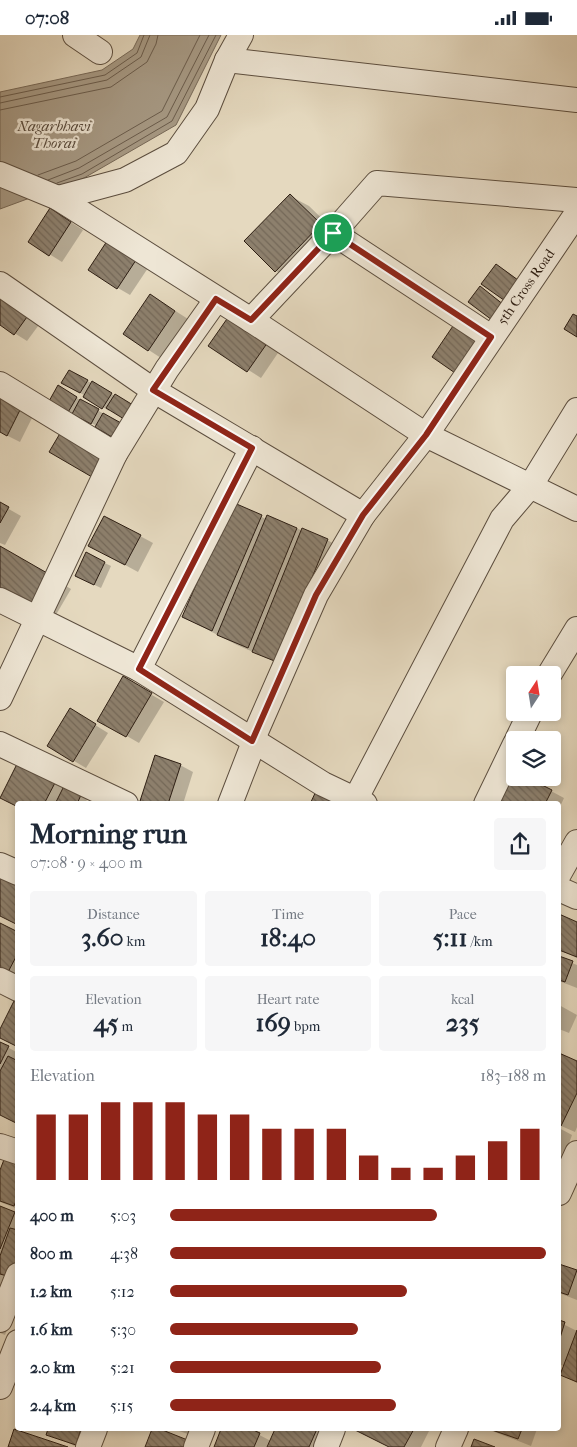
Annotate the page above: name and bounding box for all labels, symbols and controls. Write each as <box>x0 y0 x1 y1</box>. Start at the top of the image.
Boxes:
text: 07:08 <box>25 7 69 29</box>
water label: Nagarbhavi Thorai <box>16 117 93 152</box>
pin <box>312 212 354 254</box>
icon: arrive <box>319 219 347 247</box>
street label: 5th Cross Road <box>494 245 559 328</box>
north arrow <box>506 666 561 721</box>
map controls <box>506 666 561 786</box>
button: layers <box>506 731 561 786</box>
text: Morning run <box>30 817 187 850</box>
button: share <box>494 818 546 870</box>
text: 07:08 · 9 × 400 m <box>30 853 143 872</box>
text: Distance <box>87 906 140 923</box>
text: Time <box>272 906 304 923</box>
text: Pace <box>449 906 477 923</box>
text: 3.60 <box>81 923 124 952</box>
text: 18:40 <box>260 923 316 952</box>
text: 5:11 <box>433 923 467 952</box>
text: km <box>124 933 145 950</box>
text: /km <box>467 933 493 950</box>
text: Elevation <box>85 991 142 1008</box>
text: Heart rate <box>257 991 319 1008</box>
text: kcal <box>451 991 474 1008</box>
text: 45 <box>94 1008 118 1037</box>
text: 169 <box>256 1008 291 1037</box>
text: 235 <box>446 1008 480 1037</box>
text: m <box>118 1018 133 1035</box>
text: bpm <box>291 1018 320 1035</box>
text: Elevation <box>30 1066 95 1085</box>
text: 183–188 m <box>480 1066 546 1085</box>
text: 400 m <box>30 1206 74 1225</box>
text: 5:03 <box>110 1206 136 1225</box>
text: 800 m <box>30 1244 72 1263</box>
text: 4:38 <box>110 1244 138 1263</box>
text: 1.2 km <box>30 1282 72 1301</box>
text: 5:12 <box>110 1282 135 1301</box>
text: 1.6 km <box>30 1320 72 1339</box>
text: 5:30 <box>110 1320 136 1339</box>
text: 2.0 km <box>30 1358 75 1377</box>
text: 5:21 <box>110 1358 135 1377</box>
text: 2.4 km <box>30 1396 76 1415</box>
text: 5:15 <box>110 1396 133 1415</box>

